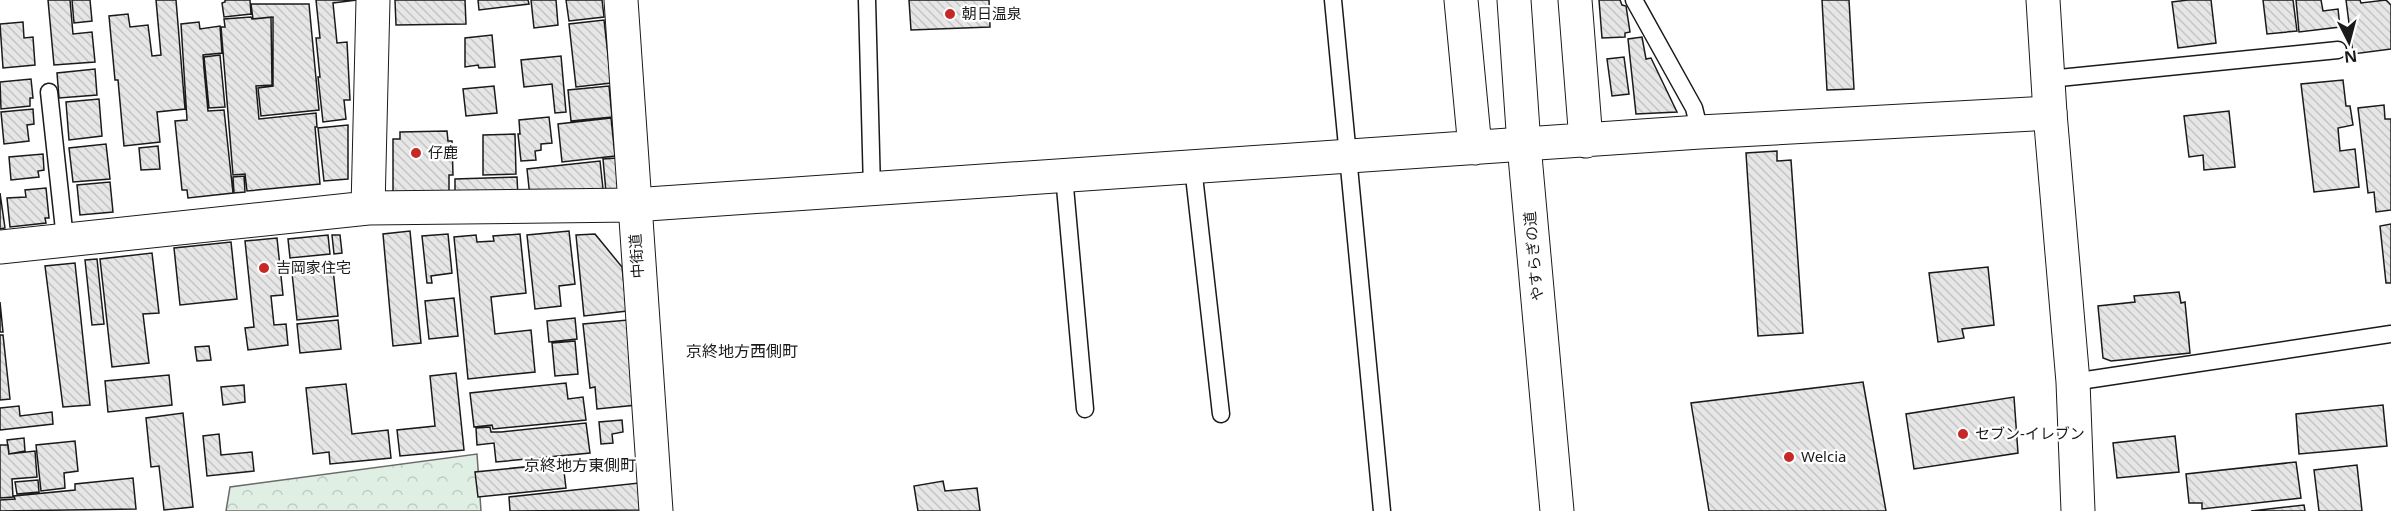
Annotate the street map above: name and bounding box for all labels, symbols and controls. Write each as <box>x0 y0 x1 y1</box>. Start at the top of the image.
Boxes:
place label: 朝日温泉 <box>962 3 1022 23</box>
marker: 朝日温泉 <box>943 7 957 21</box>
north arrow <box>2319 12 2379 72</box>
text: N <box>2343 45 2358 69</box>
place label: 仔鹿 <box>428 142 458 162</box>
marker: 仔鹿 <box>409 146 423 160</box>
street label: やすらぎの道 <box>1519 210 1547 302</box>
street label: 中街道 <box>624 233 648 279</box>
place label: 吉岡家住宅 <box>276 257 351 277</box>
marker: 吉岡家住宅 <box>257 261 271 275</box>
district label: 京終地方西側町 <box>686 340 798 362</box>
place label: セブン-イレブン <box>1975 423 2085 443</box>
marker: セブン-イレブン <box>1956 427 1970 441</box>
place label: Welcia <box>1801 446 1846 466</box>
marker: Welcia <box>1782 450 1796 464</box>
district label: 京終地方東側町 <box>524 454 636 476</box>

